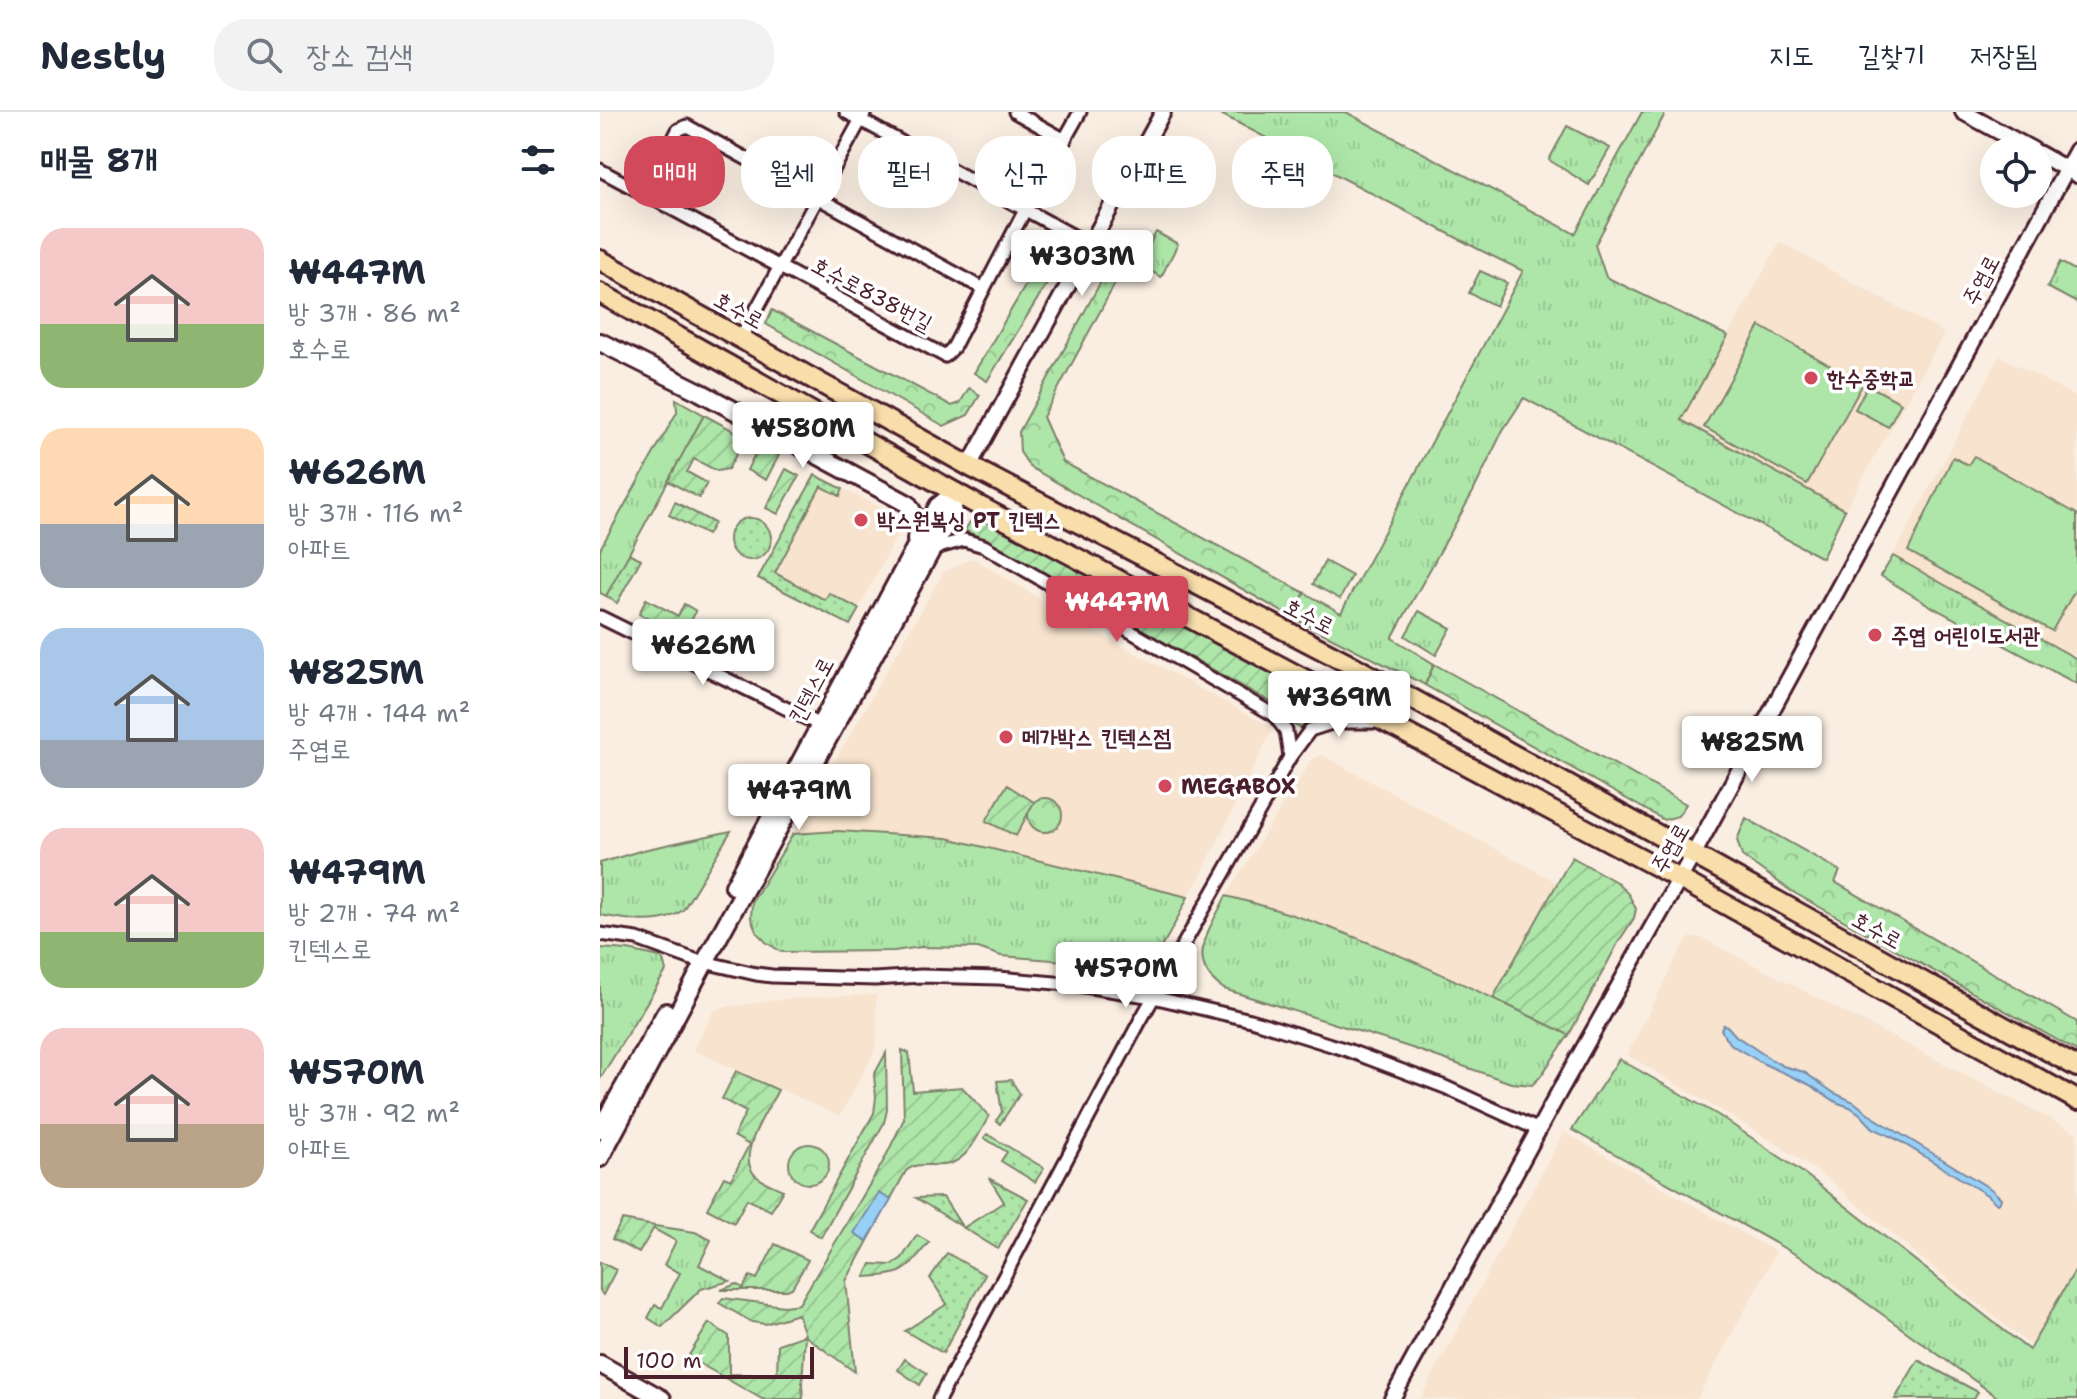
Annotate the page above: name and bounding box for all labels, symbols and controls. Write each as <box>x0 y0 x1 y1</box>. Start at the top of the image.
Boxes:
search box <box>214 19 774 91</box>
text: Nestly <box>40 30 166 81</box>
icon: search <box>242 33 286 77</box>
text: 장소 검색 <box>306 35 413 76</box>
text: 지도 <box>1769 36 1814 74</box>
text: 길찾기 <box>1858 36 1925 74</box>
text: 저장됨 <box>1969 36 2037 74</box>
chip: 매매 <box>624 136 725 208</box>
chip: 월세 <box>741 136 842 208</box>
chip: 필터 <box>858 136 959 208</box>
chip: 신규 <box>975 136 1076 208</box>
chip: 아파트 <box>1092 136 1216 208</box>
chip: 주택 <box>1232 136 1333 208</box>
map controls <box>1980 136 2052 208</box>
button: locate <box>1980 136 2052 208</box>
text: 매물 8개 <box>40 137 158 183</box>
icon: filters <box>516 138 560 182</box>
pin: ₩303M <box>1026 230 1138 298</box>
text: ₩303M <box>1029 238 1135 273</box>
text: ₩447M <box>288 249 426 295</box>
street label: 호수로838번길 <box>807 250 938 338</box>
street label: 주엽로 <box>1956 250 2006 310</box>
icon: home <box>104 260 200 356</box>
street label: 호수로 <box>709 284 769 336</box>
text: 방 3개 · 86 m² <box>288 295 461 330</box>
text: 호수로 <box>288 331 351 366</box>
place label: 한수중학교 <box>1826 364 1916 393</box>
marker: 한수중학교 <box>1802 369 1820 387</box>
pin: ₩580M <box>747 402 859 470</box>
text: ₩580M <box>751 410 855 445</box>
text: ₩626M <box>288 449 426 495</box>
icon: home <box>104 460 200 556</box>
text: 방 3개 · 116 m² <box>288 495 463 530</box>
place label: 박스원복싱 PT 킨텍스 <box>877 506 1061 535</box>
marker: 박스원복싱 PT 킨텍스 <box>852 511 870 529</box>
text: 아파트 <box>288 531 351 566</box>
pin: ₩447M <box>1061 576 1173 644</box>
text: ₩447M <box>1064 584 1170 619</box>
street label: 호수로 <box>1279 591 1339 641</box>
pin: ₩626M <box>647 619 759 687</box>
place label: 주엽 어린이도서관 <box>1891 621 2040 650</box>
marker: 주엽 어린이도서관 <box>1866 626 1884 644</box>
text: ₩626M <box>650 627 756 662</box>
text: ₩825M <box>288 649 424 695</box>
street label: 킨텍스로 <box>782 652 840 728</box>
icon: home <box>104 660 200 756</box>
pin: ₩369M <box>1283 671 1395 739</box>
text: ₩369M <box>1286 679 1392 714</box>
text: 방 4개 · 144 m² <box>288 695 471 730</box>
pin: ₩825M <box>1696 716 1808 784</box>
place label: 메가박스 킨텍스점 <box>1022 723 1171 752</box>
text: ₩825M <box>1700 724 1804 759</box>
marker: 메가박스 킨텍스점 <box>997 728 1015 746</box>
text: 주엽로 <box>288 731 351 766</box>
pin: ₩479M <box>743 764 855 832</box>
text: ₩479M <box>746 772 852 807</box>
place label: MEGABOX <box>1181 772 1296 801</box>
marker: MEGABOX <box>1156 777 1174 795</box>
street label: 주엽로 <box>1644 818 1696 878</box>
text: ₩479M <box>288 849 426 895</box>
icon: home <box>104 860 200 956</box>
text: 방 2개 · 74 m² <box>288 895 460 930</box>
street label: 호수로 <box>1847 904 1907 956</box>
text: 킨텍스로 <box>288 931 372 966</box>
pin: ₩570M <box>1070 942 1182 1010</box>
text: ₩570M <box>1074 950 1178 985</box>
text: ₩570M <box>288 1049 425 1095</box>
icon: home <box>104 1060 200 1156</box>
text: 방 3개 · 92 m² <box>288 1095 460 1130</box>
text: 아파트 <box>288 1131 351 1166</box>
scale bar <box>624 1343 814 1379</box>
text: 100 m <box>636 1346 702 1375</box>

